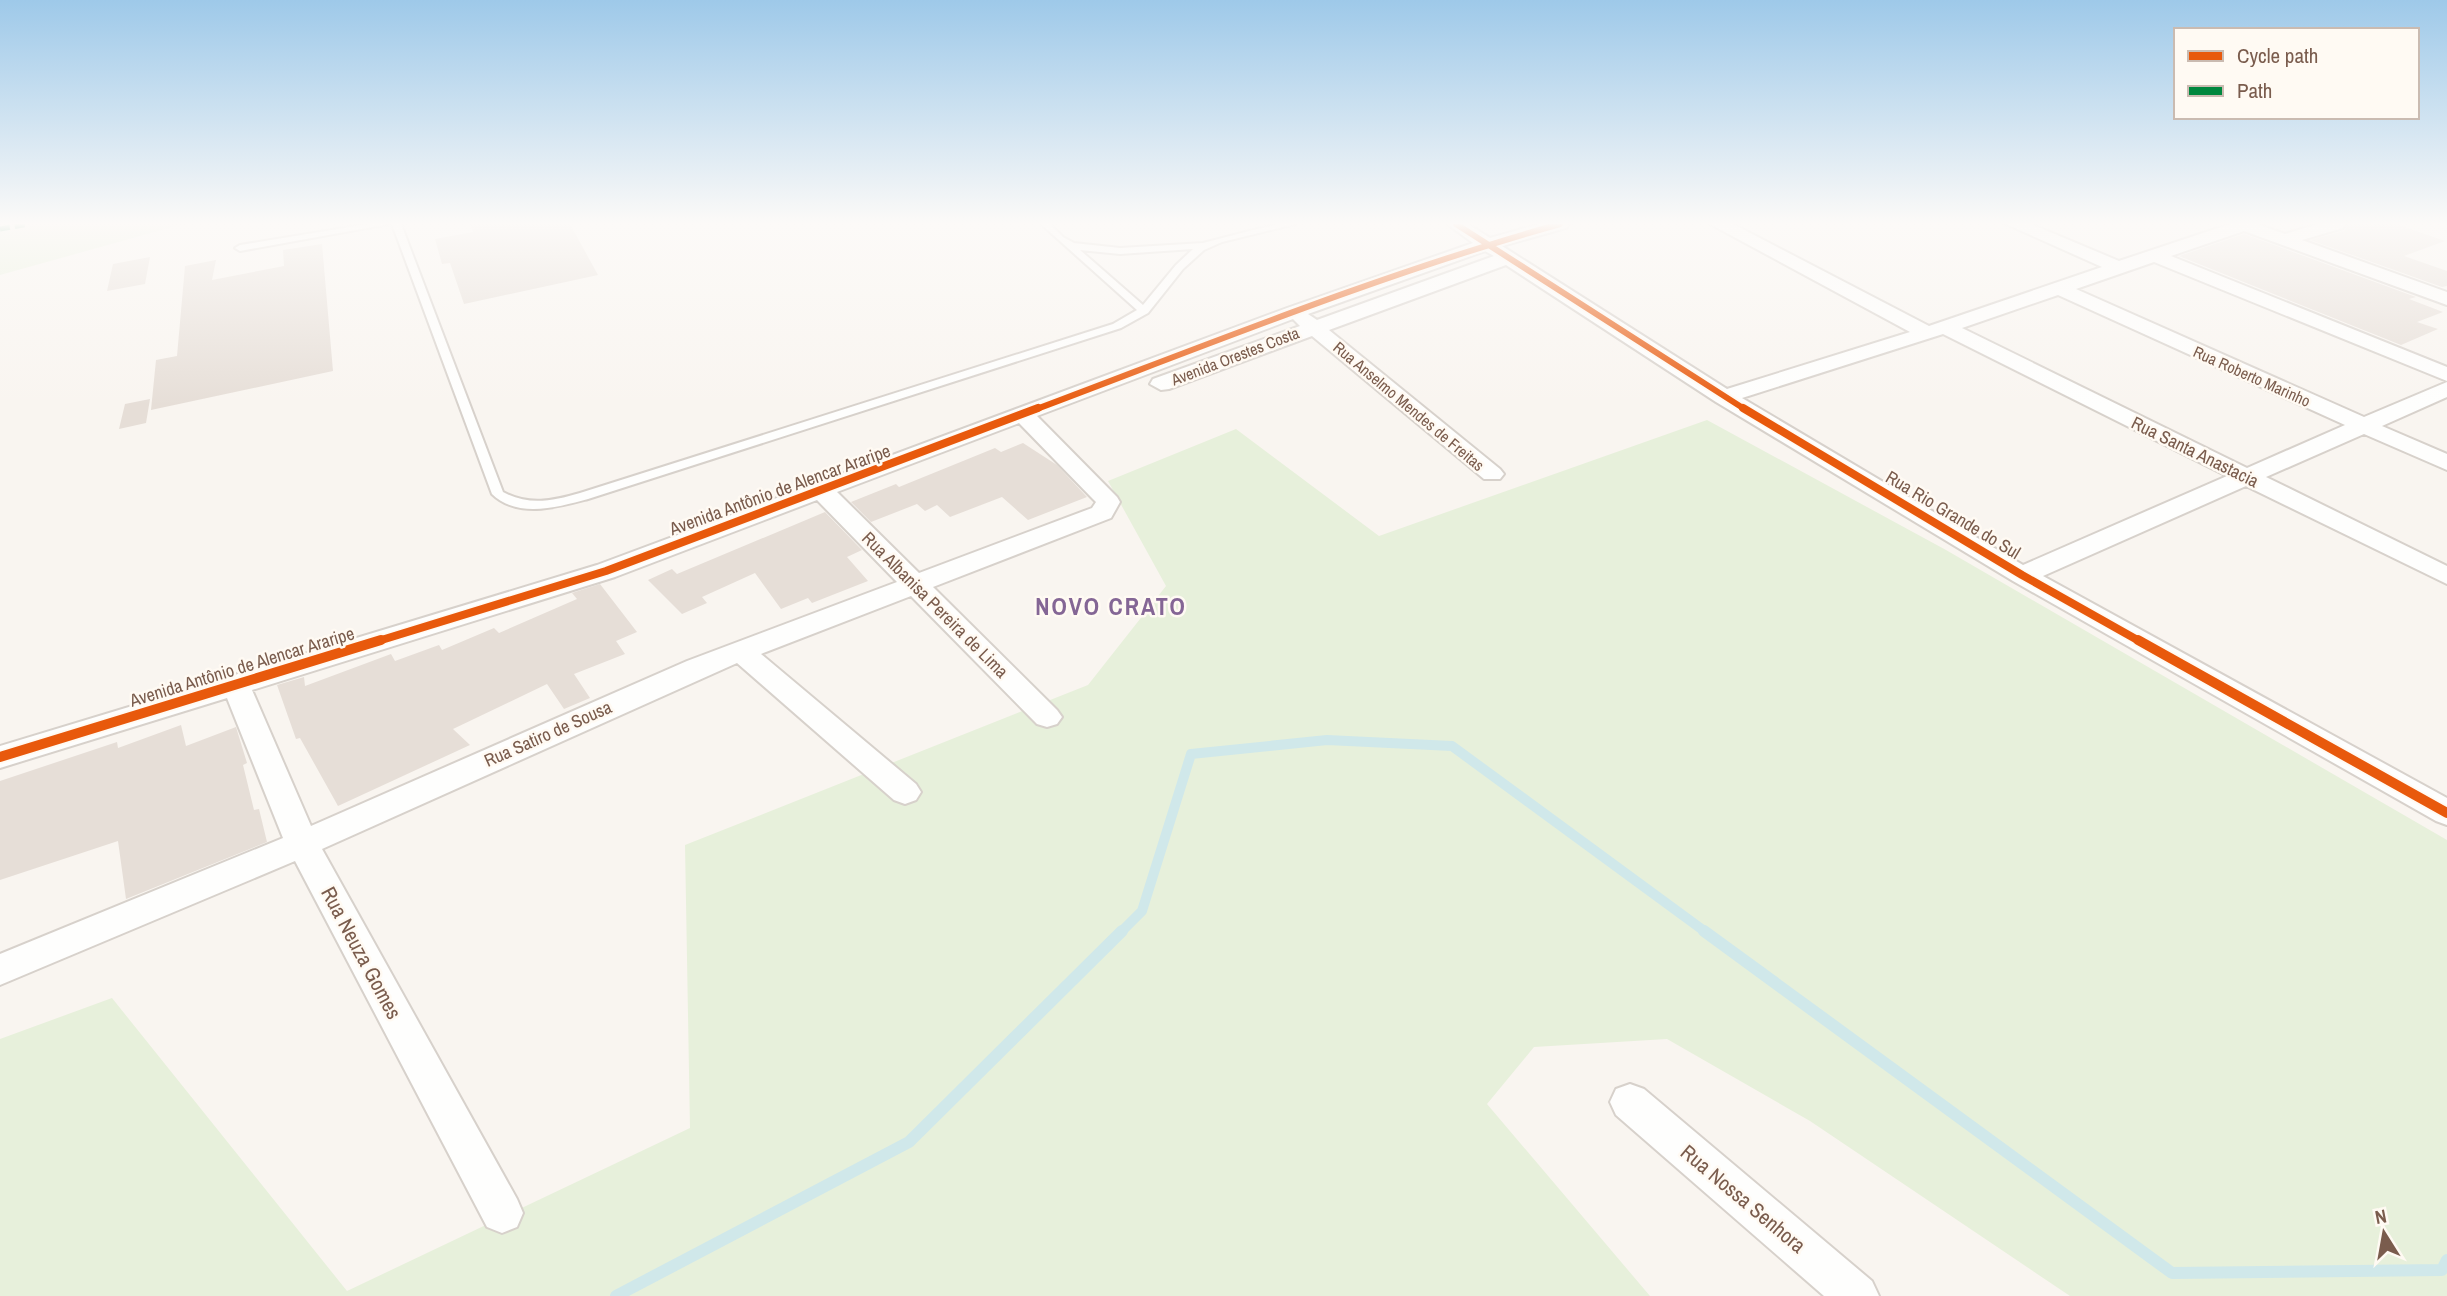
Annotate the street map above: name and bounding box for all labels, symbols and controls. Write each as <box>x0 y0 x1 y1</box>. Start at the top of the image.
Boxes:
legend <box>2174 28 2419 119</box>
text: Cycle path <box>2237 41 2318 70</box>
text: Path <box>2237 76 2272 105</box>
street label: Avenida Orestes Costa <box>1167 321 1303 391</box>
street label: Rua Anselmo Mendes de Freitas <box>1329 336 1489 476</box>
street label: Rua Roberto Marinho <box>2190 340 2314 412</box>
street label: Rua Santa Anastacia <box>2127 410 2263 493</box>
street label: Avenida Antônio de Alencar Araripe <box>665 438 894 542</box>
street label: Rua Rio Grande do Sul <box>1881 464 2025 565</box>
street label: Rua Albanisa Pereira de Lima <box>857 526 1014 683</box>
district label: NOVO CRATO <box>1035 590 1187 622</box>
street label: Avenida Antônio de Alencar Araripe <box>126 620 357 713</box>
street label: Rua Satiro de Sousa <box>480 694 615 773</box>
street label: Rua Neuza Gomes <box>314 881 409 1024</box>
street label: Rua Nossa Senhora <box>1675 1138 1812 1260</box>
north arrow <box>2349 1198 2419 1268</box>
text: N <box>2373 1202 2389 1230</box>

